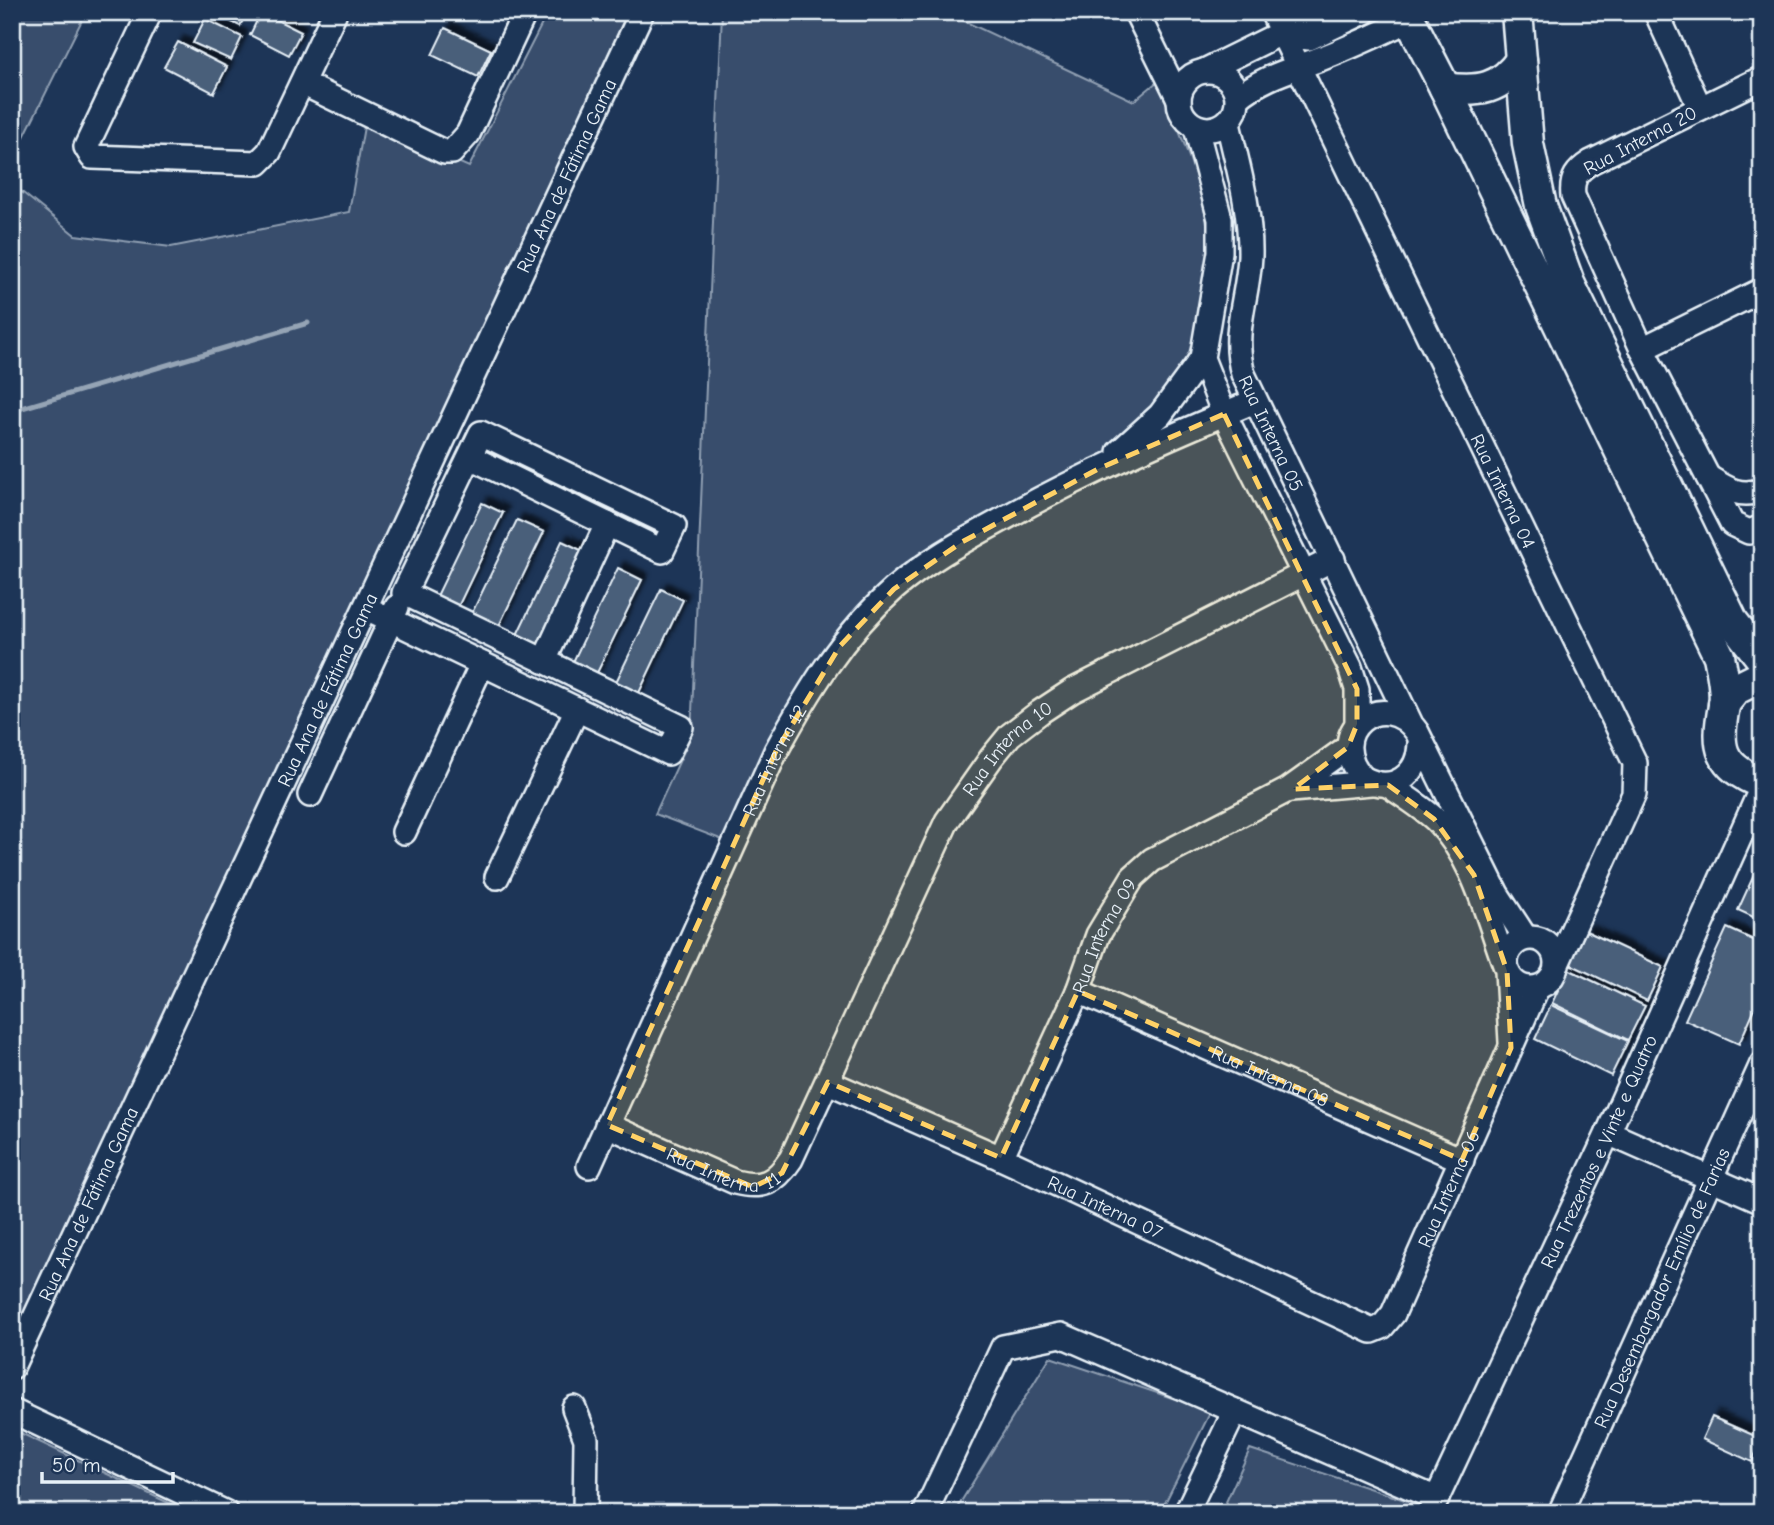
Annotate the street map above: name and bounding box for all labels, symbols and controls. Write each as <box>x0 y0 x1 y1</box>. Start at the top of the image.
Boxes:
street label: Rua Ana de Fátima Gama <box>512 76 621 276</box>
street label: Rua Interna 20 <box>1580 102 1701 180</box>
street label: Rua Interna 05 <box>1233 372 1308 495</box>
street label: Rua Interna 04 <box>1466 431 1540 552</box>
street label: Rua Ana de Fátima Gama <box>273 590 382 790</box>
street label: Rua Interna 10 <box>958 697 1057 800</box>
street label: Rua Interna 12 <box>738 701 812 820</box>
street label: Rua Interna 09 <box>1068 875 1142 997</box>
street label: Rua Trezentos e Vinte e Quatro <box>1536 1032 1662 1272</box>
street label: Rua Interna 08 <box>1208 1041 1332 1112</box>
street label: Rua Ana de Fátima Gama <box>34 1104 143 1305</box>
street label: Rua Interna 06 <box>1414 1127 1485 1251</box>
street label: Rua Interna 11 <box>663 1143 785 1197</box>
street label: Rua Desembargador Emílio de Farias <box>1590 1145 1735 1431</box>
street label: Rua Interna 07 <box>1044 1171 1166 1244</box>
scale bar <box>42 1441 173 1485</box>
text: 50 m <box>52 1453 101 1477</box>

